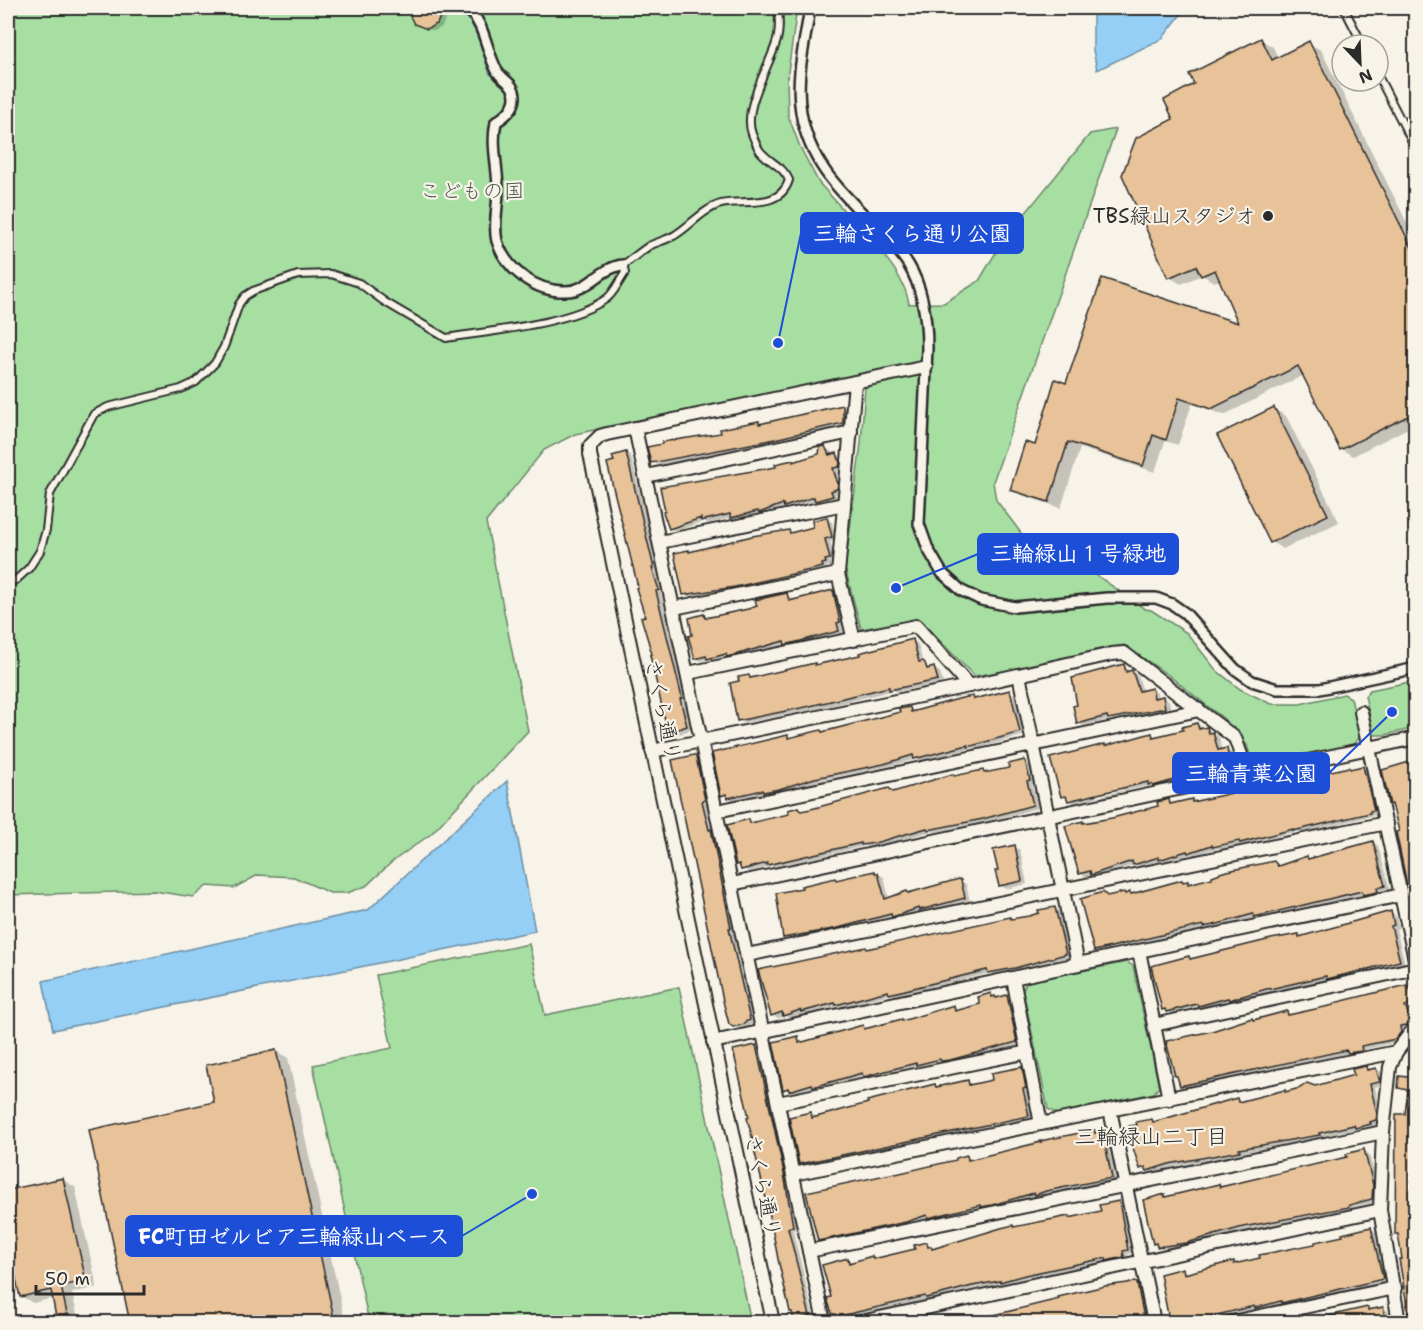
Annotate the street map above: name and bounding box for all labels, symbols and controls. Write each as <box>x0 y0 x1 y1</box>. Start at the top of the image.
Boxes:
north arrow <box>1330 33 1390 93</box>
text: N <box>1356 64 1376 88</box>
park label: こどもの国 <box>420 177 525 205</box>
place label: TBS緑山スタジオ <box>1093 202 1256 230</box>
marker: TBS緑山スタジオ <box>1261 209 1275 223</box>
callout: 三輪さくら通り公園 <box>801 213 1023 253</box>
text: 三輪さくら通り公園 <box>813 219 1011 248</box>
callout: 三輪緑山１号緑地 <box>978 534 1178 574</box>
text: 三輪緑山１号緑地 <box>990 539 1166 568</box>
street label: さくら通り <box>638 656 688 764</box>
callout: 三輪青葉公園 <box>1173 753 1329 793</box>
text: 三輪青葉公園 <box>1185 759 1317 788</box>
district label: 三輪緑山二丁目 <box>1074 1122 1228 1151</box>
street label: さくら通り <box>738 1132 788 1240</box>
callout: FC町田ゼルビア三輪緑山ベース <box>126 1216 462 1256</box>
text: FC町田ゼルビア三輪緑山ベース <box>138 1222 450 1251</box>
scale bar <box>36 1258 144 1296</box>
text: 50 m <box>45 1267 90 1291</box>

